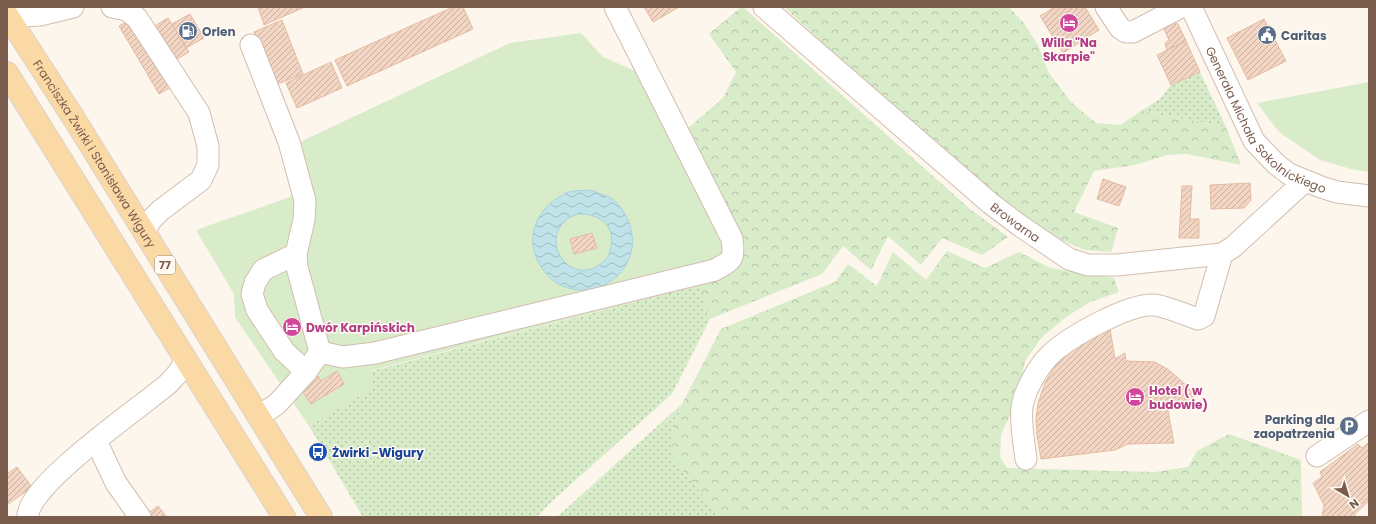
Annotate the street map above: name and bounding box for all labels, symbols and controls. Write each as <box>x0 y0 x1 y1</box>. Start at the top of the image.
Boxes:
hotel icon: Willa "Na Skarpie" <box>1058 12 1080 34</box>
fuel station icon: Orlen <box>177 20 199 42</box>
place label: Orlen <box>202 23 236 40</box>
public building icon: Caritas <box>1256 24 1278 46</box>
place label: Caritas <box>1281 27 1327 44</box>
place label: Willa "Na Skarpie" <box>1041 34 1097 65</box>
street label: Generała Michała Sokolnickiego <box>1202 43 1329 197</box>
street label: Franciszka Żwirki i Stanisława Wigury <box>30 56 160 251</box>
street label: Browarna <box>987 198 1044 246</box>
road number: 77 <box>155 256 175 274</box>
hotel icon: Dwór Karpińskich <box>281 316 303 338</box>
place label: Dwór Karpińskich <box>306 319 415 336</box>
place label: Hotel ( w budowie) <box>1149 382 1208 413</box>
hotel icon: Hotel ( w budowie) <box>1124 386 1146 408</box>
place label: Parking dla zaopatrzenia <box>1254 411 1335 442</box>
parking icon: Parking dla zaopatrzenia <box>1338 415 1360 437</box>
bus stop icon: Żwirki -Wigury <box>307 441 329 463</box>
place label: Żwirki -Wigury <box>332 444 424 461</box>
north arrow <box>1328 476 1368 516</box>
text: N <box>1346 495 1362 513</box>

